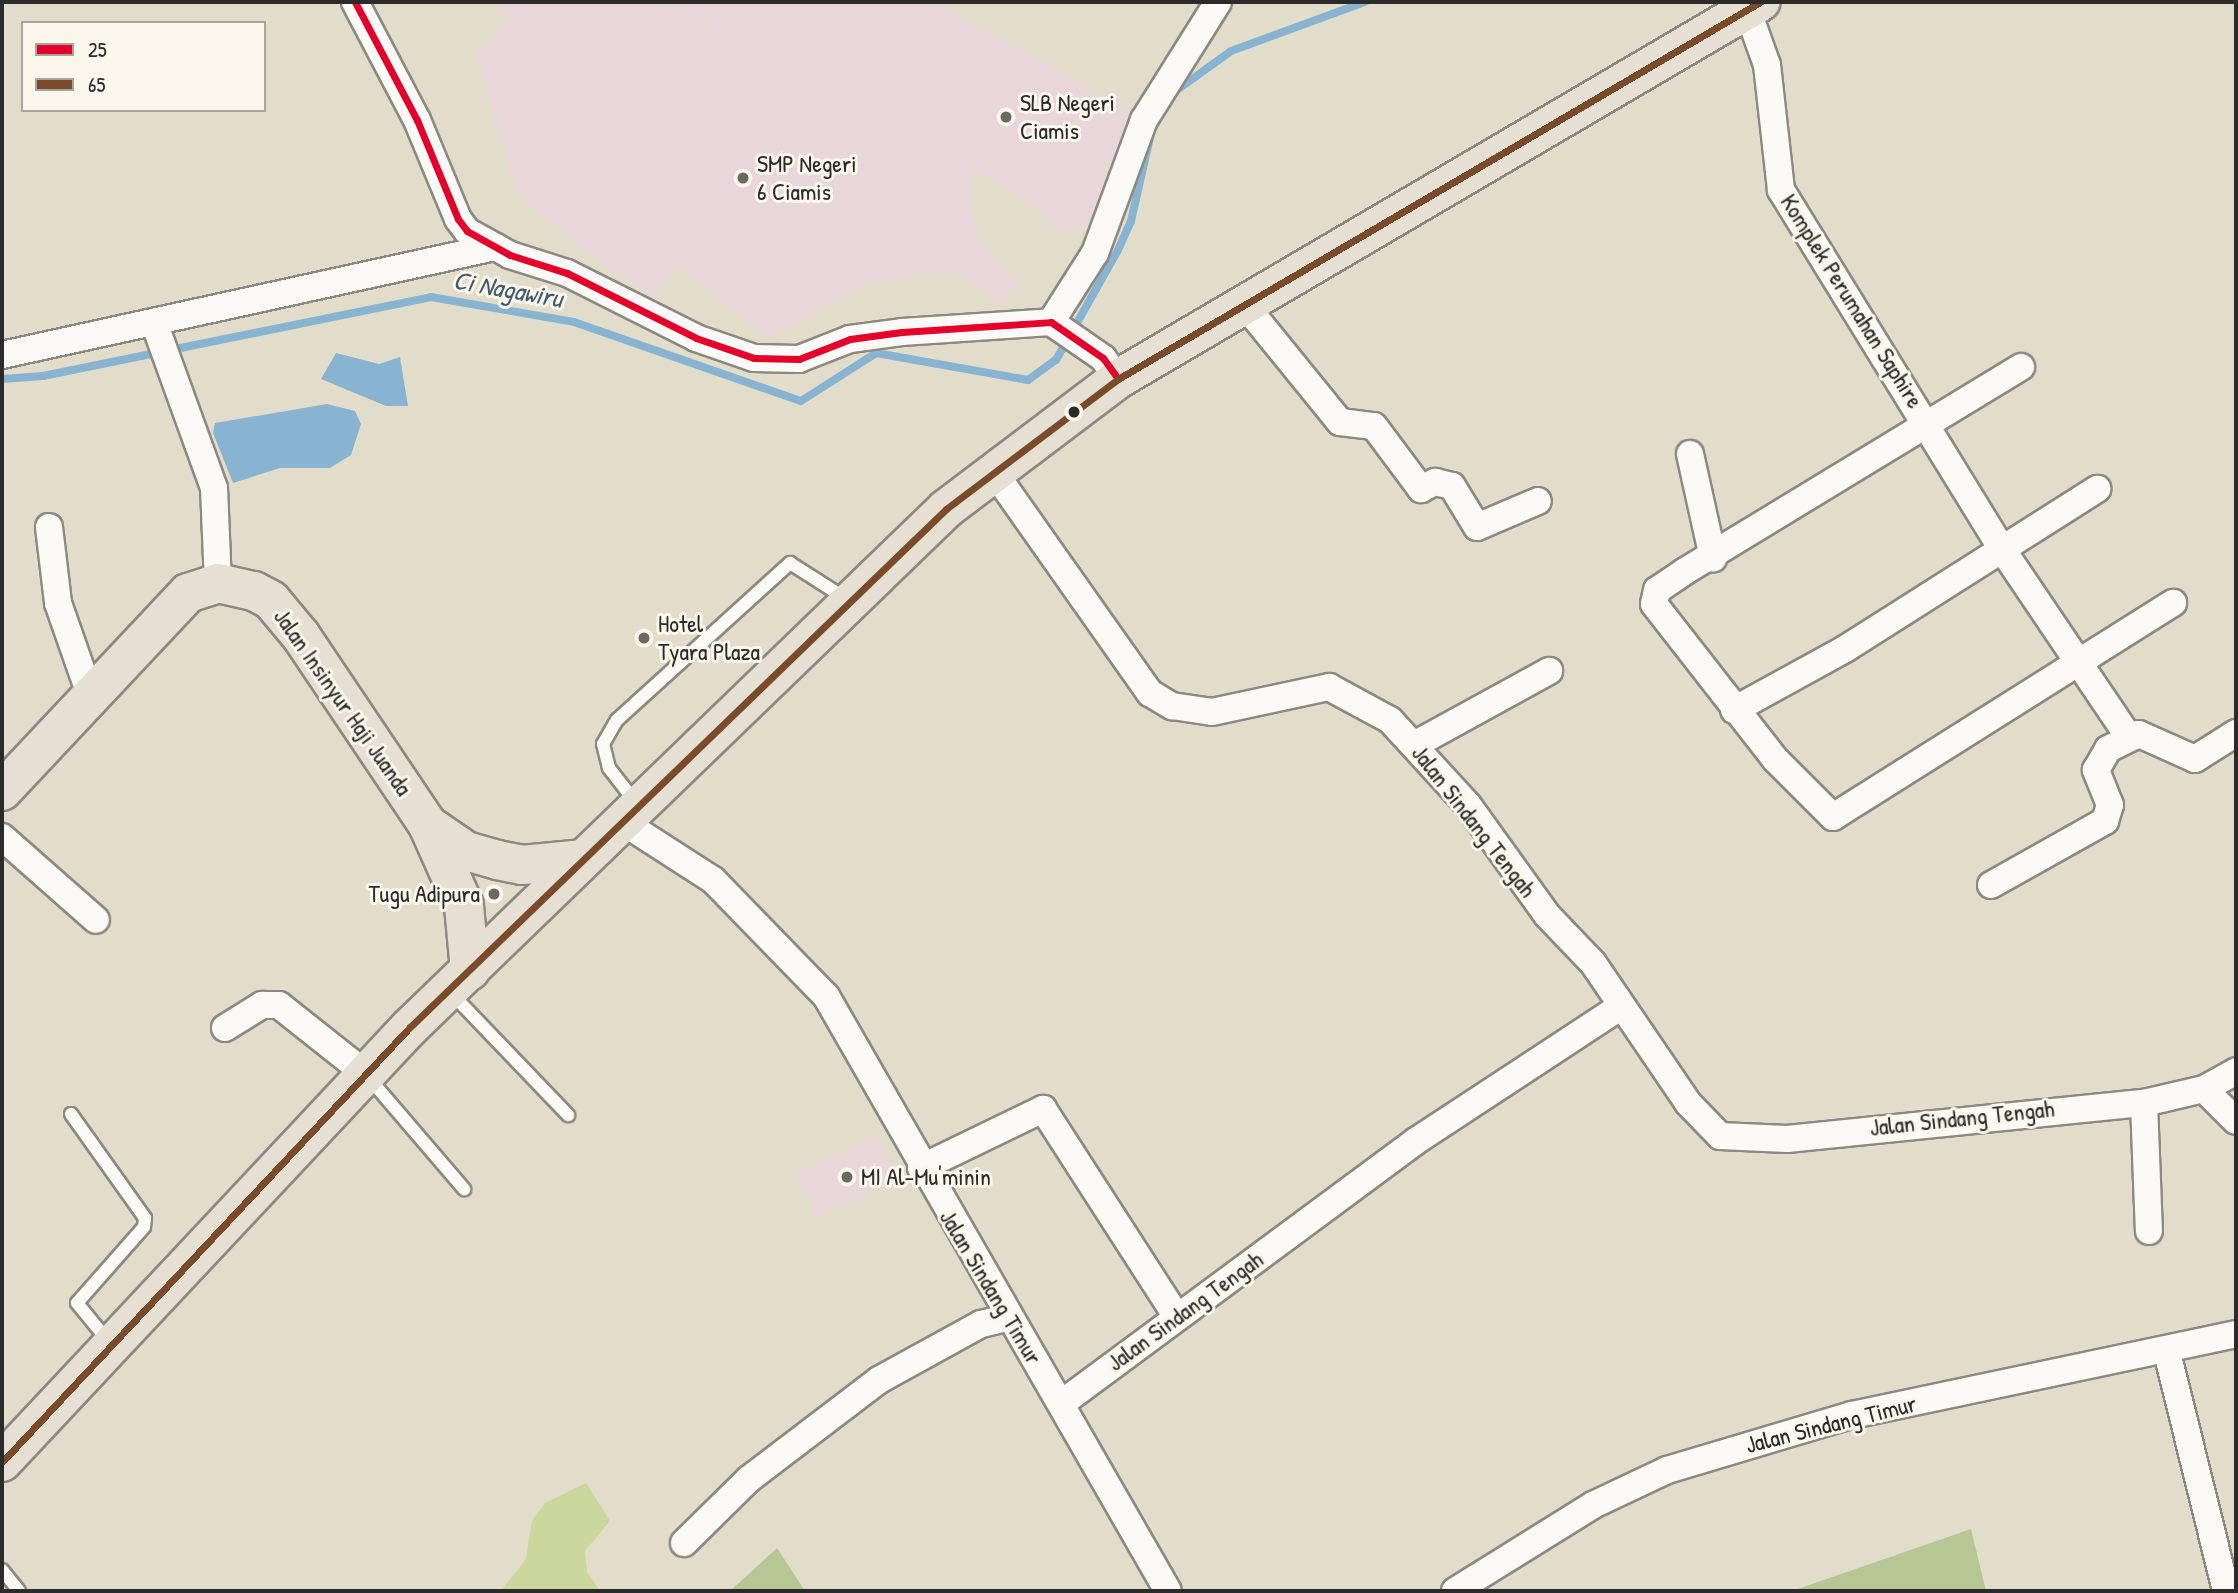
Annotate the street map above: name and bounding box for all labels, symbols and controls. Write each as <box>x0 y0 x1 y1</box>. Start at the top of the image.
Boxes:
legend <box>21 21 266 112</box>
text: 25 <box>88 35 107 64</box>
text: 65 <box>88 70 105 99</box>
place label: SLB Negeri Ciamis <box>1020 89 1115 145</box>
marker: SLB Negeri Ciamis <box>998 109 1014 125</box>
place label: SMP Negeri 6 Ciamis <box>757 150 857 206</box>
marker: SMP Negeri 6 Ciamis <box>735 170 751 186</box>
street label: Komplek Perumahan Saphire <box>1774 189 1930 413</box>
water label: Ci Nagawiru <box>451 264 565 314</box>
unlabelled marker <box>1067 405 1081 419</box>
street label: Jalan Insinyur Haji Juanda <box>268 603 418 801</box>
place label: Hotel Tyara Plaza <box>658 610 760 666</box>
marker: Hotel Tyara Plaza <box>636 630 652 646</box>
street label: Jalan Sindang Tengah <box>1406 739 1542 903</box>
place label: Tugu Adipura <box>368 880 480 908</box>
marker: Tugu Adipura <box>486 886 502 902</box>
street label: Jalan Sindang Tengah <box>1868 1094 2056 1142</box>
place label: MI Al-Mu'minin <box>861 1163 991 1191</box>
marker: MI Al-Mu'minin <box>839 1169 855 1185</box>
street label: Jalan Sindang Timur <box>934 1204 1048 1370</box>
street label: Jalan Sindang Tengah <box>1102 1245 1268 1377</box>
street label: Jalan Sindang Timur <box>1742 1389 1920 1459</box>

